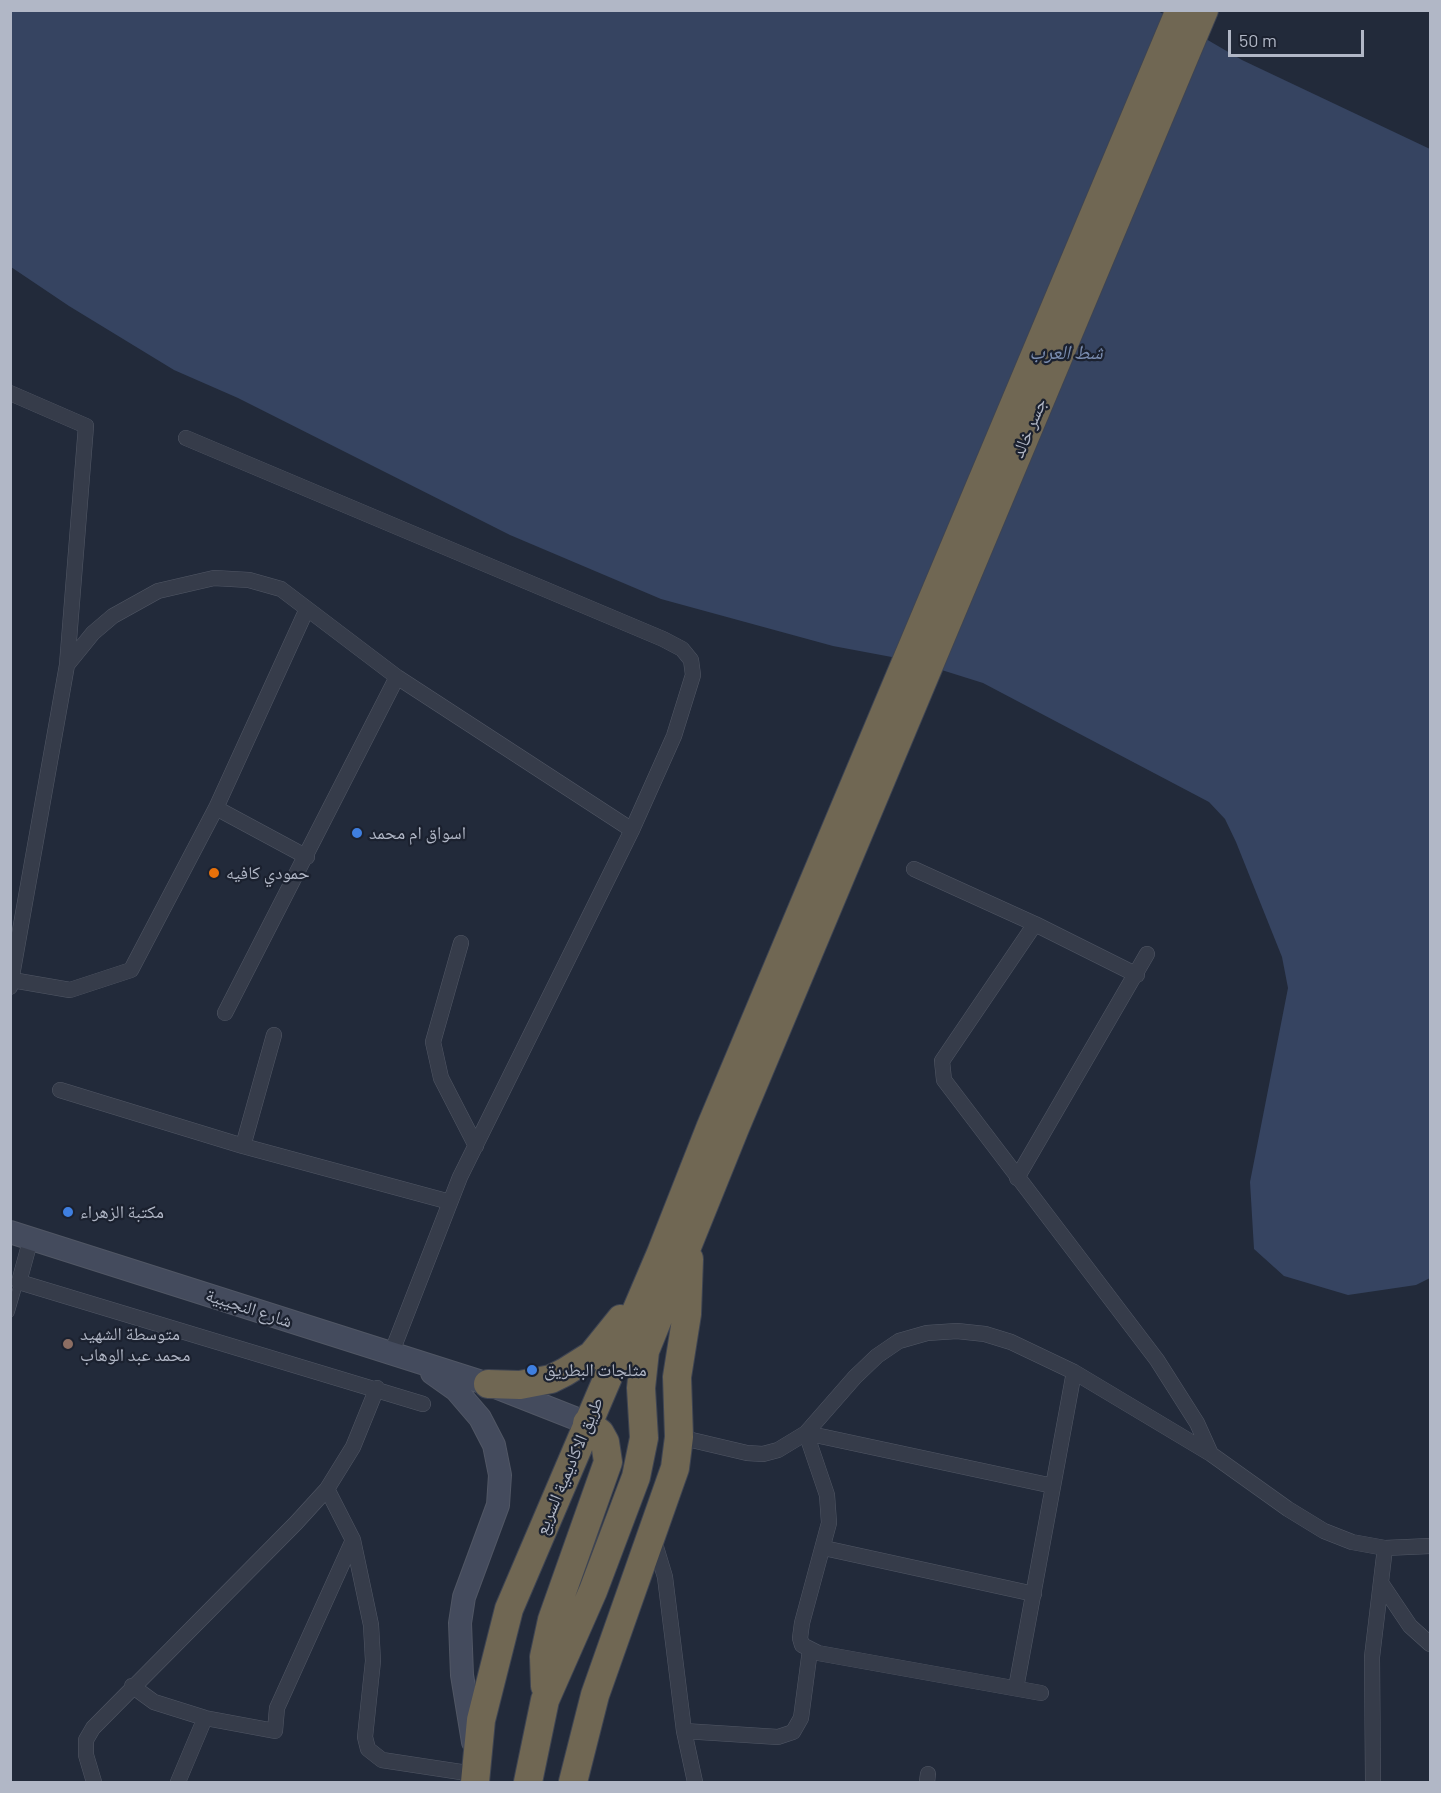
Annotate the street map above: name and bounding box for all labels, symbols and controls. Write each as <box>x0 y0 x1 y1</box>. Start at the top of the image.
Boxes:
scale bar <box>1231 18 1368 56</box>
text: 50 m <box>1239 29 1277 51</box>
water label: شط العرب <box>1029 340 1103 364</box>
street label: جسر خالد <box>1007 395 1051 461</box>
place label: اسواق ام محمد <box>369 822 466 844</box>
marker: اسواق ام محمد <box>350 826 364 840</box>
place label: حمودي كافيه <box>226 862 310 884</box>
marker: حمودي كافيه <box>207 866 221 880</box>
place label: مكتبة الزهراء <box>80 1201 164 1223</box>
marker: مكتبة الزهراء <box>61 1205 75 1219</box>
street label: شارع النجيبية <box>203 1284 295 1332</box>
place label: متوسطة الشهيد محمد عبد الوهاب <box>80 1323 190 1366</box>
marker: متوسطة الشهيد محمد عبد الوهاب <box>61 1337 75 1351</box>
place label: مثلجات البطريق <box>544 1359 647 1381</box>
marker: مثلجات البطريق <box>525 1363 539 1377</box>
street label: طريق الاكاديمية السريع <box>530 1394 608 1538</box>

